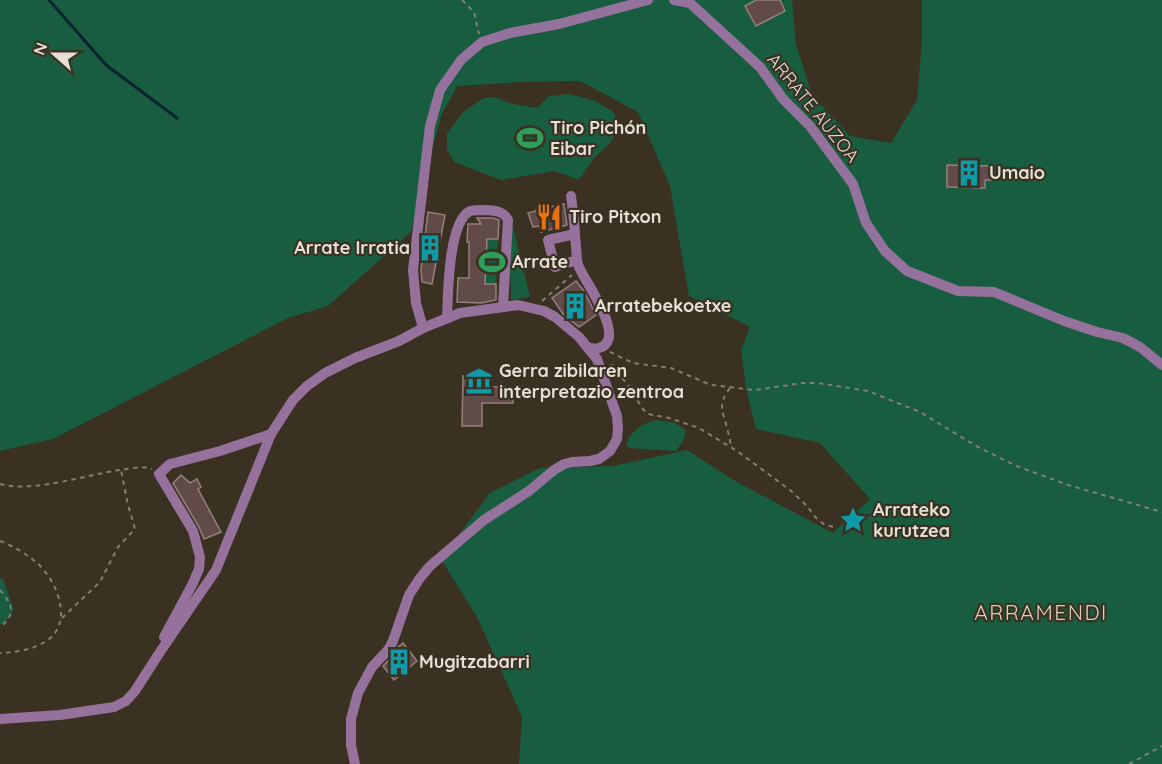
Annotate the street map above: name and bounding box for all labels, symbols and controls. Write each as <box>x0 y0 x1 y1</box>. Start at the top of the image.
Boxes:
north arrow <box>24 24 84 84</box>
text: N <box>29 40 51 58</box>
street label: ARRATE AUZOA <box>762 49 865 167</box>
place label: Tiro Pichón Eibar <box>550 116 646 160</box>
sports icon: Tiro Pichón Eibar <box>515 123 545 153</box>
building icon: Umaio <box>954 158 984 188</box>
place label: Umaio <box>989 161 1045 184</box>
restaurant icon: Tiro Pitxon <box>534 202 564 232</box>
place label: Tiro Pitxon <box>569 205 661 228</box>
building icon: Arrate Irratia <box>415 233 445 263</box>
place label: Arrate Irratia <box>294 236 410 259</box>
sports icon: Arrate <box>477 247 507 277</box>
place label: Arrate <box>512 250 568 273</box>
building icon: Arratebekoetxe <box>560 291 590 321</box>
place label: Arratebekoetxe <box>595 294 731 317</box>
place label: Gerra zibilaren interpretazio zentroa <box>499 359 684 403</box>
museum icon: Gerra zibilaren interpretazio zentroa <box>464 366 494 396</box>
place label: Arrateko kurutzea <box>873 498 950 542</box>
place icon: Arrateko kurutzea <box>838 505 868 535</box>
district label: ARRAMENDI <box>974 599 1108 625</box>
building icon: Mugitzabarri <box>384 647 414 677</box>
place label: Mugitzabarri <box>419 650 530 673</box>

